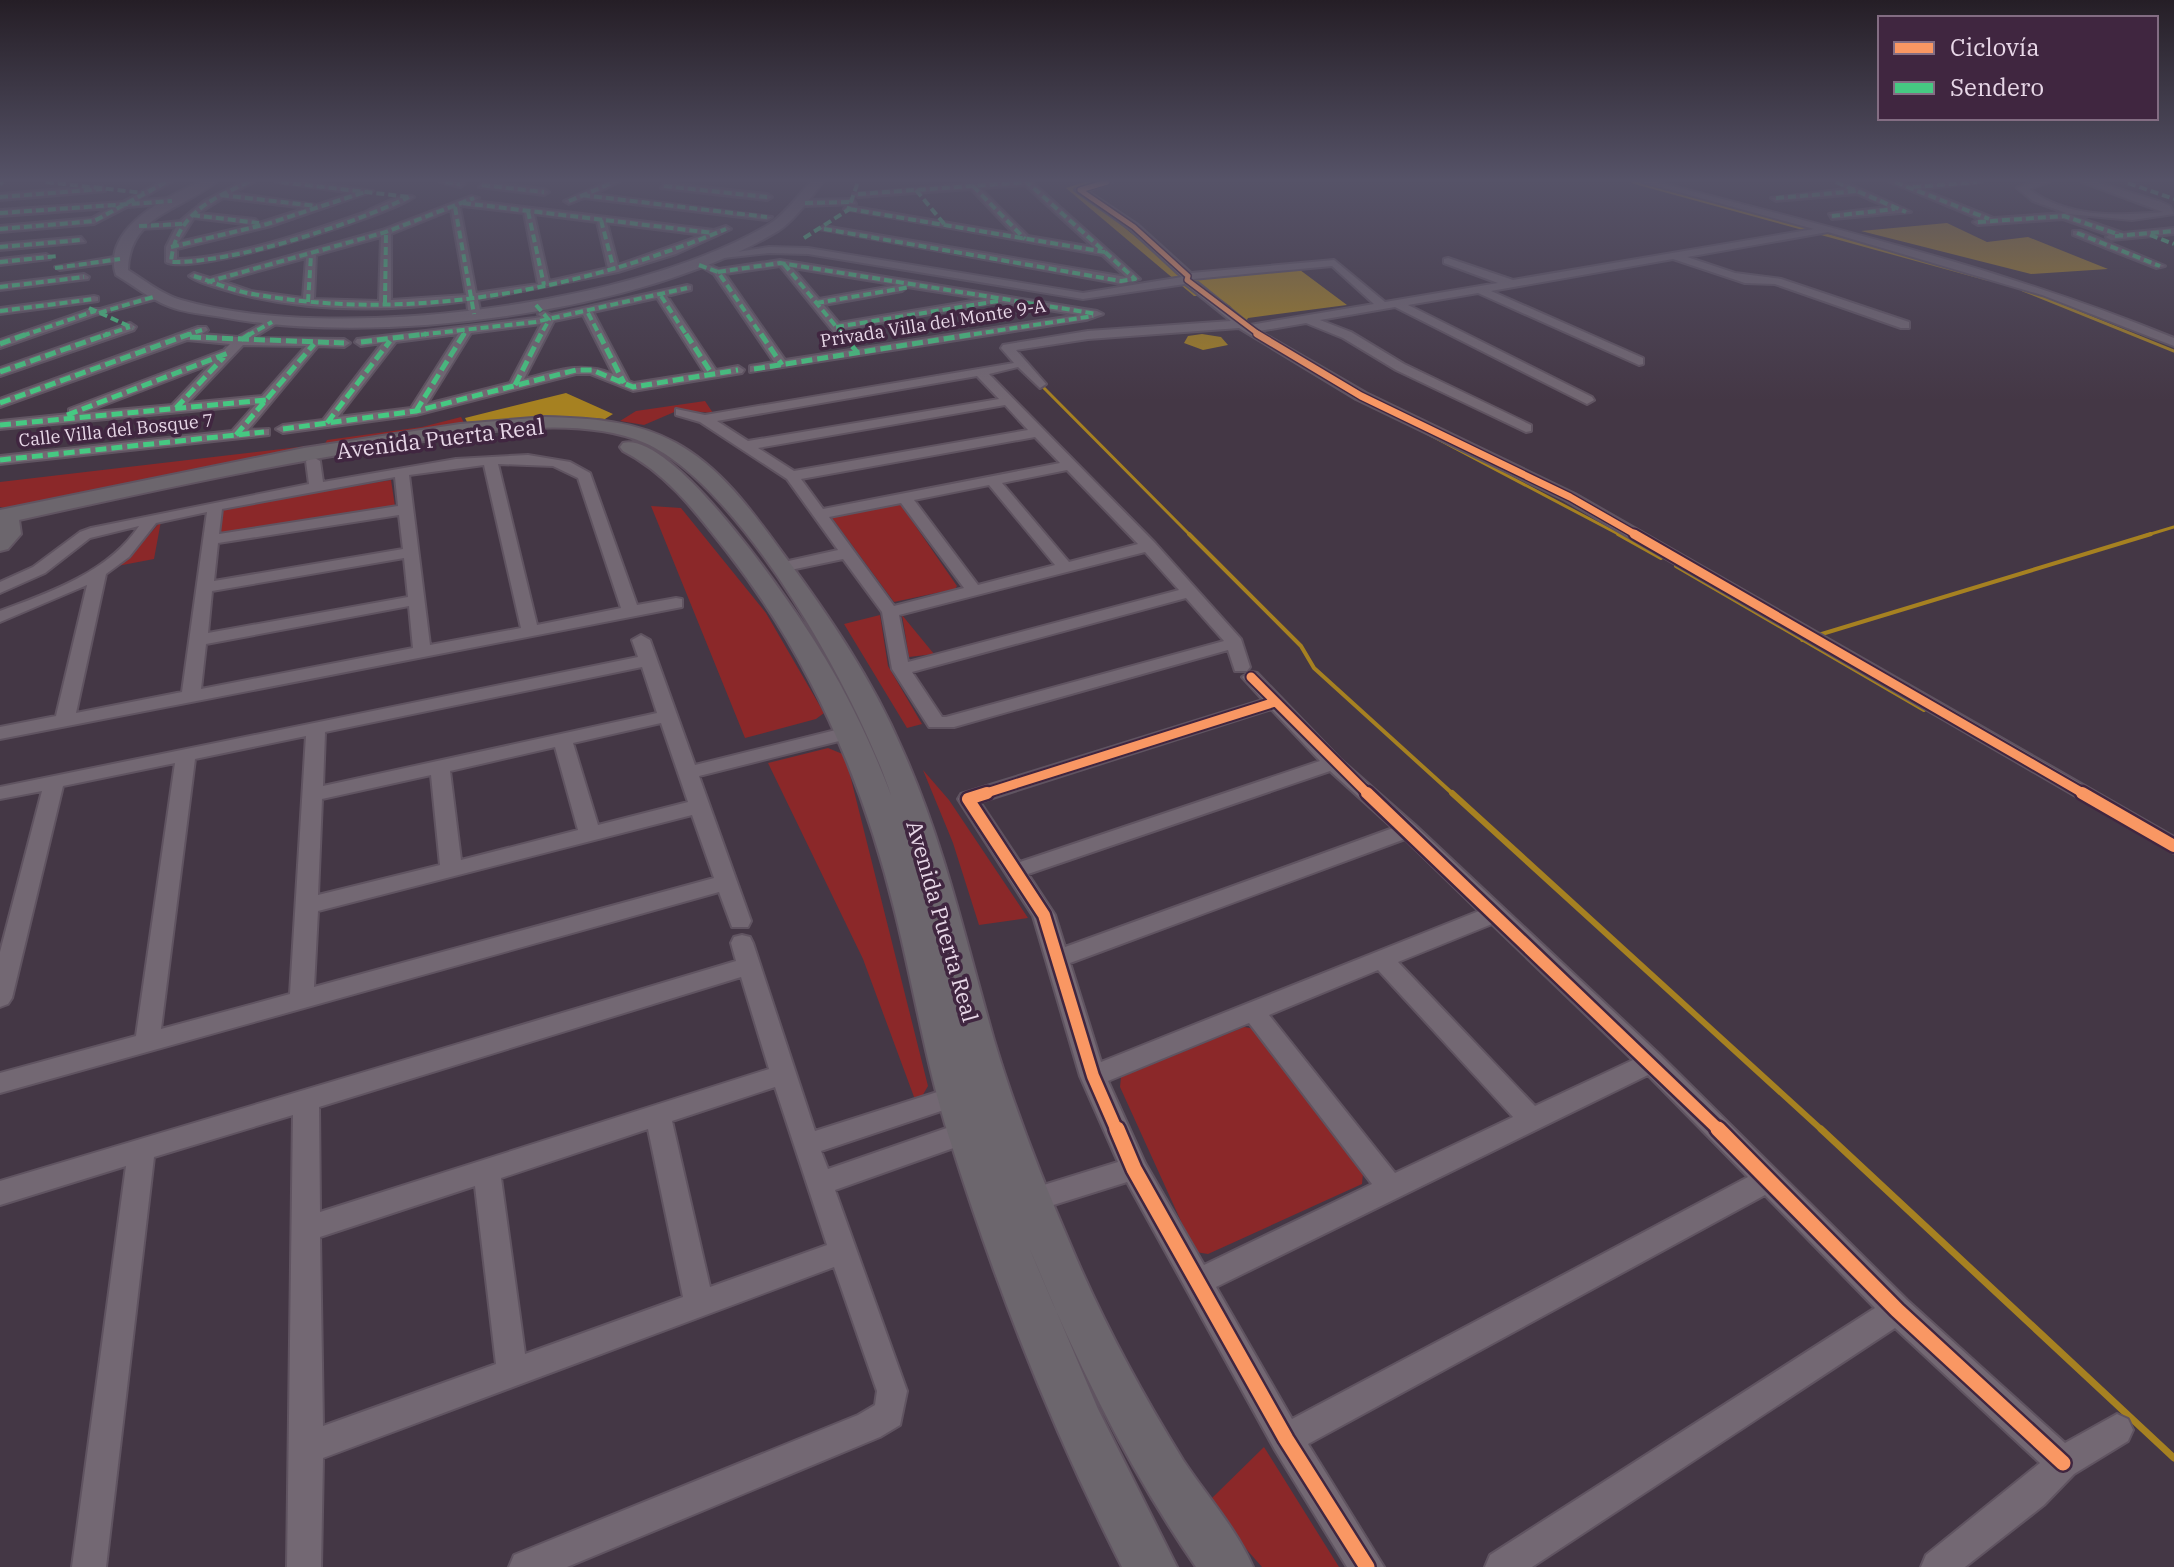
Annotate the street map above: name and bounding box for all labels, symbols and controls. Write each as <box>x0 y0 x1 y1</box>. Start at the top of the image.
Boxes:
legend <box>1878 16 2158 120</box>
text: Ciclovía <box>1950 31 2040 63</box>
text: Sendero <box>1950 71 2044 103</box>
street label: Privada Villa del Monte 9-A <box>818 294 1048 352</box>
street label: Calle Villa del Bosque 7 <box>17 408 215 452</box>
street label: Avenida Puerta Real <box>335 411 545 465</box>
street label: Avenida Puerta Real <box>900 817 986 1025</box>

